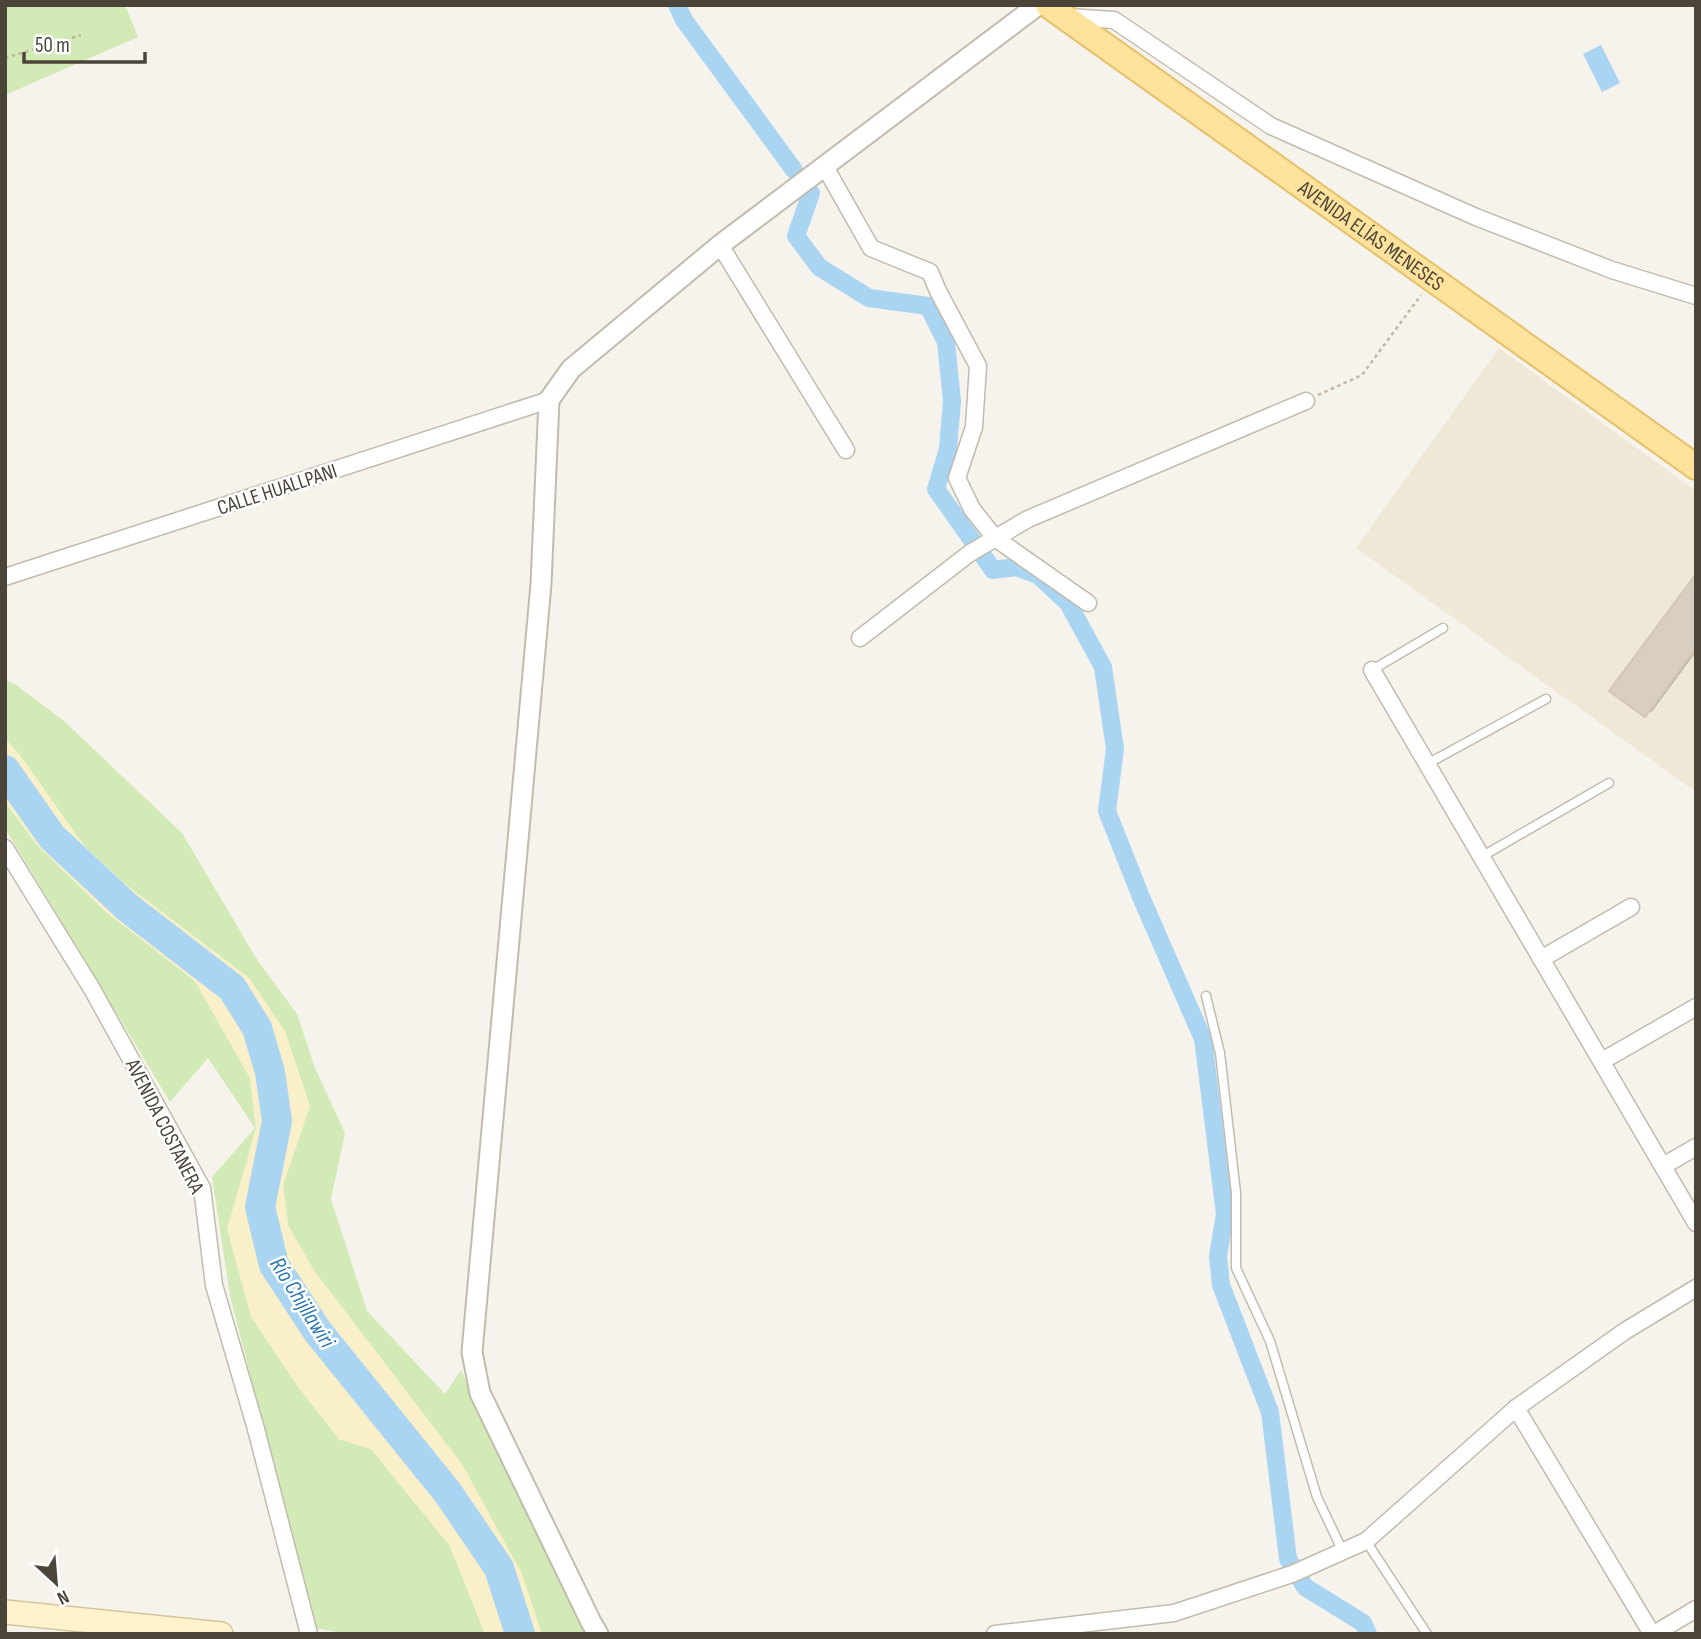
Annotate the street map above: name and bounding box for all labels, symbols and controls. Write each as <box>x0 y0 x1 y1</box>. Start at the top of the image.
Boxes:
scale bar <box>24 21 145 65</box>
text: 50 m <box>35 33 70 58</box>
street label: AVENIDA ELÍAS MENESES <box>1292 175 1449 296</box>
street label: CALLE HUALLPANI <box>214 458 340 521</box>
street label: AVENIDA COSTANERA <box>119 1054 210 1199</box>
water label: Río Chijllawiri <box>263 1252 341 1354</box>
north arrow <box>21 1548 91 1618</box>
text: N <box>53 1584 72 1609</box>

